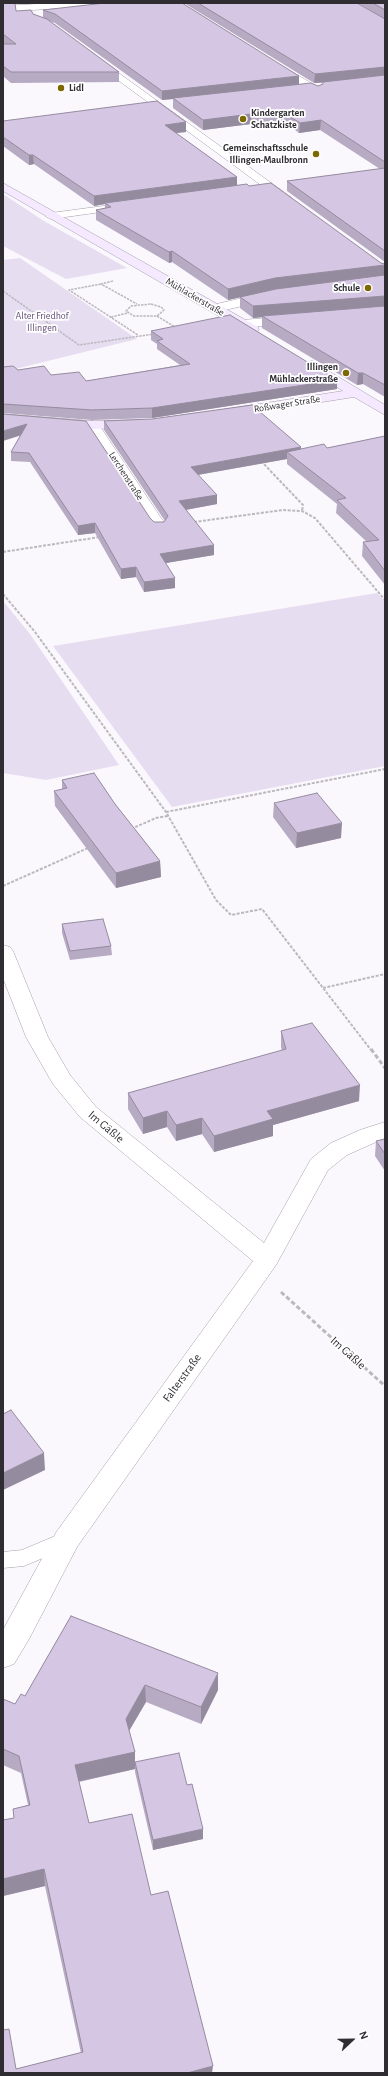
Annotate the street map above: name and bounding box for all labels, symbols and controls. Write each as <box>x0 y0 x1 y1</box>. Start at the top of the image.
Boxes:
place label: Lidl <box>69 82 84 94</box>
marker: Lidl <box>56 83 66 93</box>
place label: Kindergarten Schatzkiste <box>251 107 305 130</box>
marker: Kindergarten Schatzkiste <box>238 114 248 124</box>
place label: Gemeinschaftsschule Illingen-Maulbronn <box>223 142 308 166</box>
marker: Gemeinschaftsschule Illingen-Maulbronn <box>311 149 321 159</box>
street label: Mühlackerstraße <box>163 275 227 319</box>
place label: Schule <box>333 282 360 294</box>
marker: Schule <box>363 283 373 293</box>
park label: Alter Friedhof Illingen <box>15 310 69 334</box>
place label: Illingen Mühlackerstraße <box>269 361 338 384</box>
marker: Illingen Mühlackerstraße <box>341 368 351 378</box>
street label: Roßwager Straße <box>253 393 321 415</box>
street label: Lerchenstraße <box>106 449 146 503</box>
street label: Im Gäßle <box>85 1108 127 1146</box>
street label: Im Gäßle <box>327 1333 369 1373</box>
street label: Falterstraße <box>160 1351 204 1405</box>
north arrow <box>332 2020 372 2060</box>
text: N <box>357 2030 370 2041</box>

